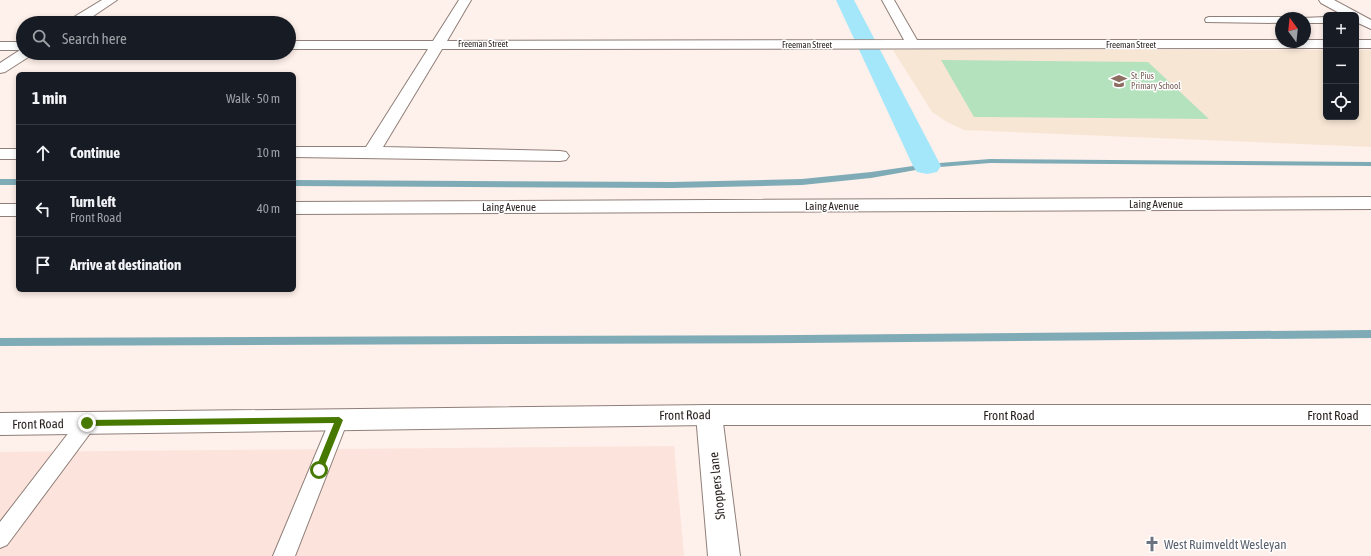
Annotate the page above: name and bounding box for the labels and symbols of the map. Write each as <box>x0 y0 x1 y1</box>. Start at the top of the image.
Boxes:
north arrow <box>1275 12 1311 48</box>
street label: Freeman Street <box>458 39 509 49</box>
street label: Freeman Street <box>782 40 833 50</box>
street label: Freeman Street <box>1106 40 1157 50</box>
place label: St. Pius Primary School <box>1131 71 1181 91</box>
school or university icon: St. Pius Primary School <box>1110 72 1128 90</box>
street label: Laing Avenue <box>1129 198 1183 210</box>
street label: Laing Avenue <box>805 200 859 212</box>
street label: Laing Avenue <box>482 201 536 213</box>
street label: Front Road <box>659 407 711 423</box>
street label: Front Road <box>983 408 1035 423</box>
street label: Front Road <box>1307 408 1359 423</box>
route end <box>78 414 96 432</box>
street label: Front Road <box>12 416 64 432</box>
street label: Shoppers lane <box>706 451 728 521</box>
route start <box>310 461 328 479</box>
church icon: West Ruimveldt Wesleyan <box>1143 535 1161 553</box>
place label: West Ruimveldt Wesleyan <box>1164 537 1287 552</box>

